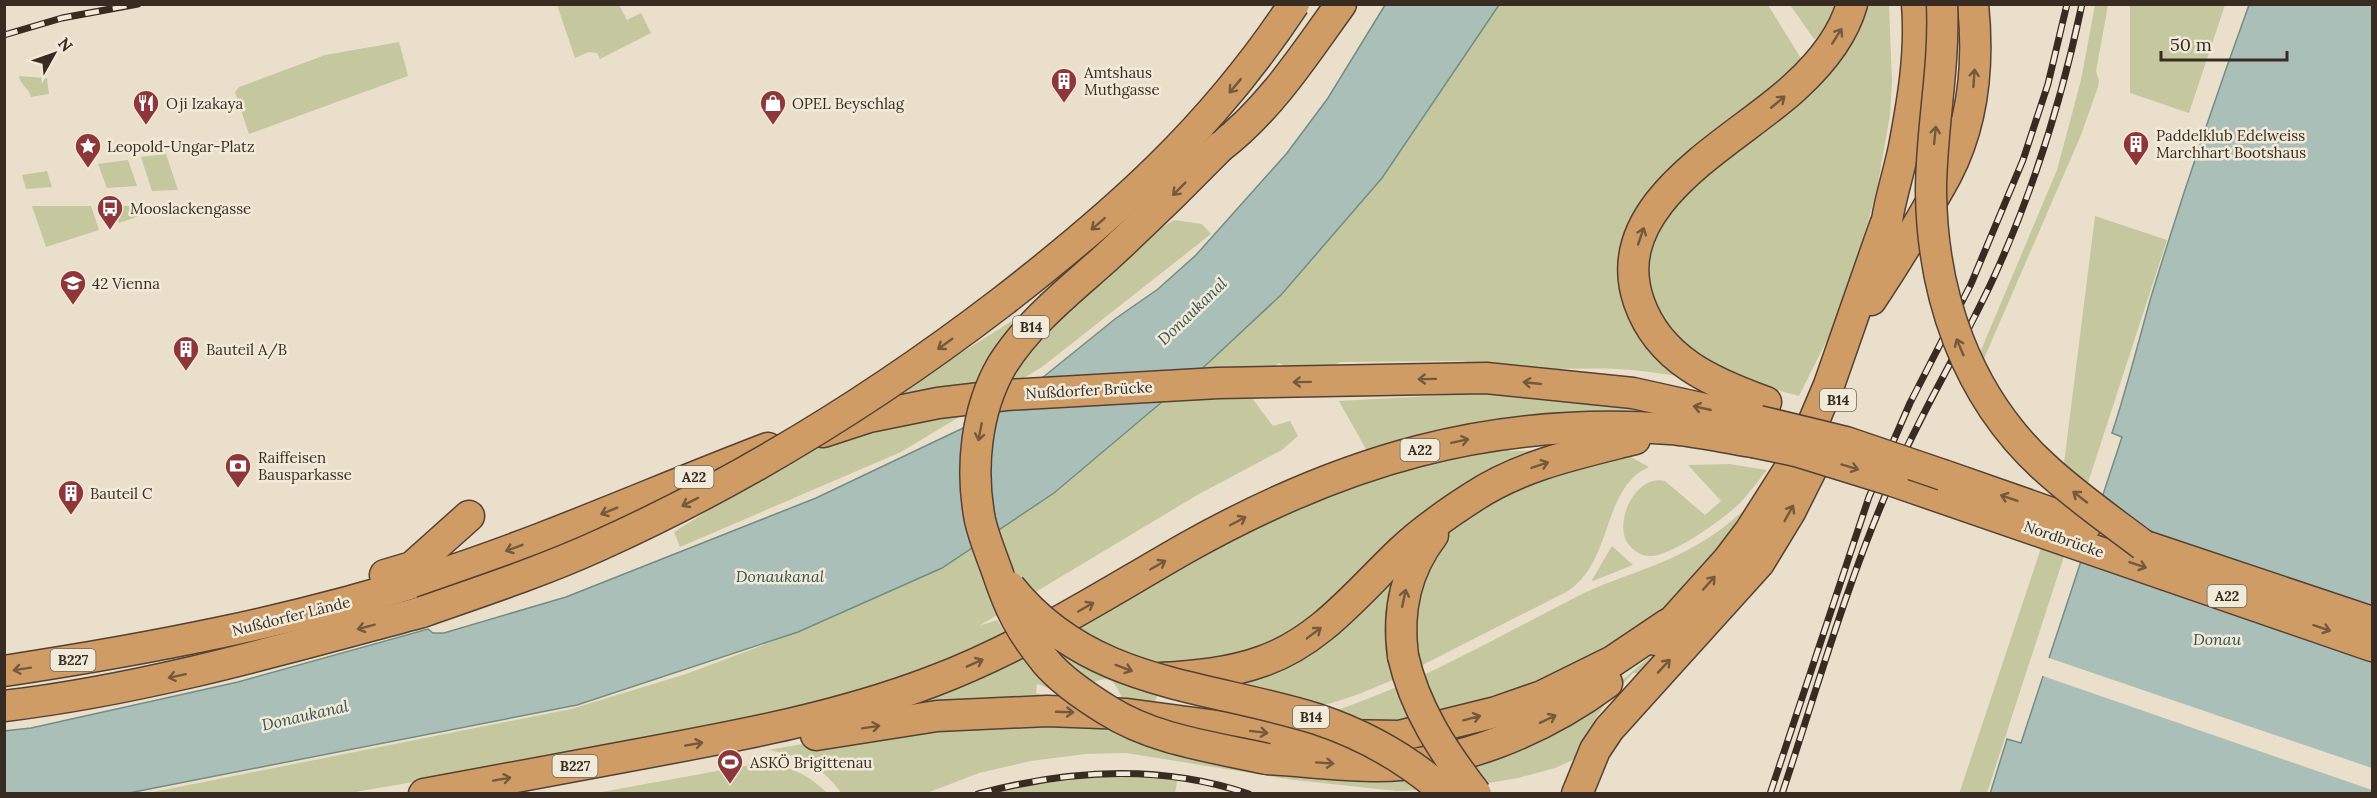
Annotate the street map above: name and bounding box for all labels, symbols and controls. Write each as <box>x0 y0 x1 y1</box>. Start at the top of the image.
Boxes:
north arrow <box>24 24 84 84</box>
scale bar <box>2161 24 2287 62</box>
one-way arrow <box>1832 28 1844 45</box>
text: N <box>54 33 77 56</box>
text: 50 m <box>2170 33 2212 56</box>
place label: Amtshaus Muthgasse <box>1083 63 1160 99</box>
building icon: Amtshaus Muthgasse <box>1049 66 1079 104</box>
one-way arrow <box>1969 69 1980 89</box>
one-way arrow <box>1229 78 1242 94</box>
restaurant icon: Oji Izakaya <box>131 88 161 126</box>
shop icon: OPEL Beyschlag <box>758 88 788 126</box>
place label: Oji Izakaya <box>166 94 243 113</box>
place label: OPEL Beyschlag <box>792 94 905 113</box>
one-way arrow <box>1770 95 1786 108</box>
one-way arrow <box>1930 125 1941 145</box>
place label: Paddelklub Edelweiss Marchhart Bootshaus <box>2156 126 2306 162</box>
building icon: Paddelklub Edelweiss Marchhart Bootshaus <box>2121 129 2151 167</box>
place icon: Leopold-Ungar-Platz <box>73 131 103 169</box>
place label: Leopold-Ungar-Platz <box>107 137 255 156</box>
one-way arrow <box>1172 182 1187 196</box>
bus stop icon: Mooslackengasse <box>95 193 125 231</box>
place label: Mooslackengasse <box>130 199 251 218</box>
one-way arrow <box>1091 217 1106 231</box>
one-way arrow <box>1637 228 1648 246</box>
school or university icon: 42 Vienna <box>58 268 88 306</box>
water label: Donaukanal <box>1153 273 1231 349</box>
place label: 42 Vienna <box>92 274 160 293</box>
road number: B14 <box>1013 316 1049 338</box>
building icon: Bauteil A/B <box>171 334 201 372</box>
one-way arrow <box>937 338 953 350</box>
one-way arrow <box>1954 338 1965 356</box>
place label: Bauteil A/B <box>206 340 287 360</box>
one-way arrow <box>1418 374 1438 385</box>
one-way arrow <box>1292 376 1312 388</box>
street label: Nußdorfer Brücke <box>1025 377 1153 403</box>
one-way arrow <box>1522 377 1542 388</box>
road number: B14 <box>1820 389 1856 411</box>
one-way arrow <box>1693 402 1713 413</box>
one-way arrow <box>974 421 985 441</box>
one-way arrow <box>1450 435 1470 446</box>
road number: A22 <box>1400 439 1440 461</box>
place label: Raiffeisen Bausparkasse <box>258 448 352 484</box>
bank icon: Raiffeisen Bausparkasse <box>223 451 253 489</box>
one-way arrow <box>1530 459 1549 470</box>
one-way arrow <box>1840 463 1859 474</box>
road number: A22 <box>674 466 714 488</box>
building icon: Bauteil C <box>56 478 86 516</box>
place label: Bauteil C <box>90 484 153 503</box>
one-way arrow <box>2072 491 2088 504</box>
one-way arrow <box>2000 492 2019 503</box>
one-way arrow <box>682 496 699 508</box>
one-way arrow <box>1783 505 1795 522</box>
one-way arrow <box>600 506 619 517</box>
one-way arrow <box>1229 514 1247 526</box>
street label: Nordbrücke <box>2021 516 2107 562</box>
one-way arrow <box>505 543 524 554</box>
one-way arrow <box>1149 558 1166 570</box>
one-way arrow <box>2128 560 2147 571</box>
water label: Donaukanal <box>736 566 825 586</box>
one-way arrow <box>1702 576 1716 591</box>
road number: A22 <box>2208 585 2246 607</box>
one-way arrow <box>1399 589 1410 608</box>
street label: Nußdorfer Lände <box>230 592 352 640</box>
one-way arrow <box>1078 600 1095 612</box>
one-way arrow <box>357 622 376 634</box>
one-way arrow <box>2312 624 2331 635</box>
one-way arrow <box>1306 626 1322 639</box>
water label: Donau <box>2193 629 2242 649</box>
road number: B227 <box>50 649 96 671</box>
one-way arrow <box>965 657 984 668</box>
one-way arrow <box>1657 658 1671 673</box>
one-way arrow <box>12 663 32 674</box>
one-way arrow <box>1114 664 1133 675</box>
one-way arrow <box>168 671 187 682</box>
water label: Donaukanal <box>260 695 351 735</box>
one-way arrow <box>1054 706 1074 718</box>
road number: B14 <box>1293 706 1329 728</box>
one-way arrow <box>1462 712 1481 724</box>
one-way arrow <box>1538 713 1556 725</box>
one-way arrow <box>860 721 880 732</box>
one-way arrow <box>1248 727 1268 738</box>
one-way arrow <box>684 738 704 749</box>
sports icon: ASKÖ Brigittenau <box>715 747 745 785</box>
place label: ASKÖ Brigittenau <box>749 753 872 772</box>
road number: B227 <box>552 755 598 777</box>
one-way arrow <box>1315 757 1335 768</box>
one-way arrow <box>492 773 512 784</box>

